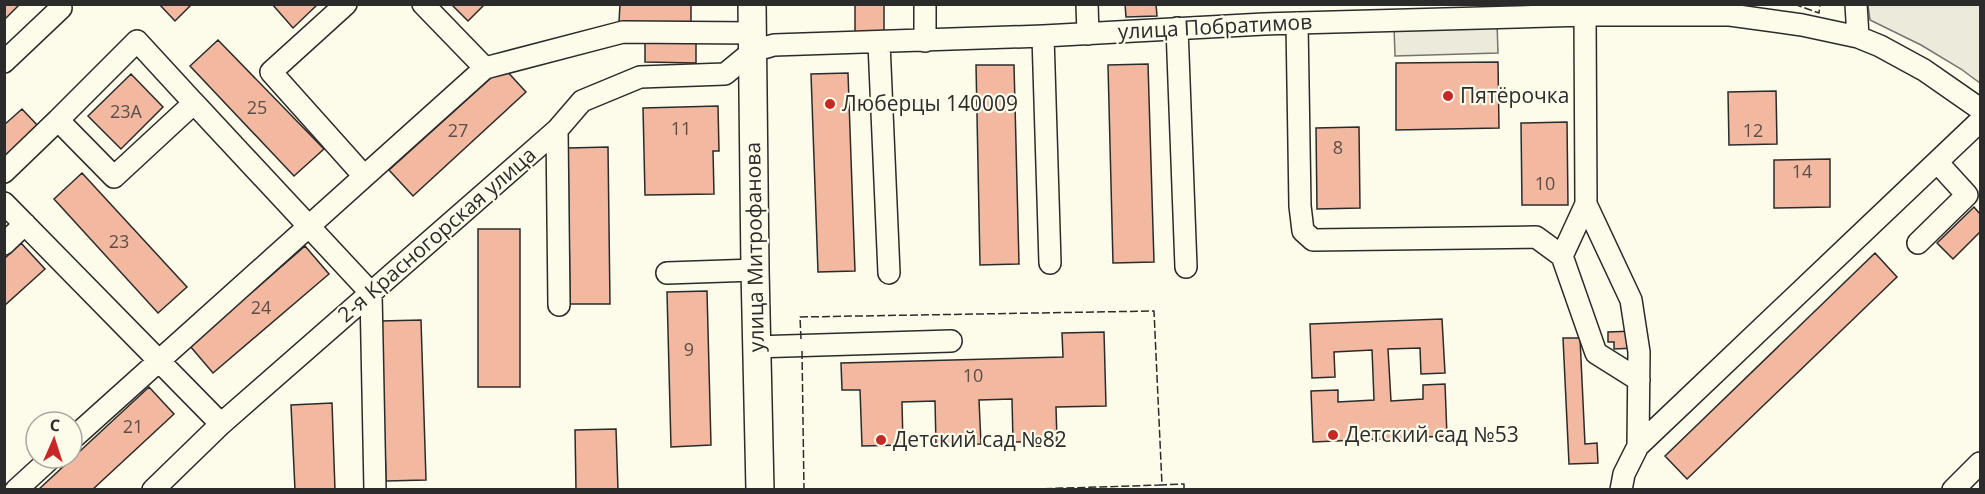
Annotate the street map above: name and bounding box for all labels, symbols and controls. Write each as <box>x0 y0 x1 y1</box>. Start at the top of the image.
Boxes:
street label: улица Побратимов <box>1117 7 1313 45</box>
place label: Пятёрочка <box>1460 81 1569 109</box>
place label: Люберцы 140009 <box>842 89 1018 117</box>
marker: Пятёрочка <box>1441 89 1455 103</box>
house number: 25 <box>247 95 267 119</box>
marker: Люберцы 140009 <box>823 97 837 111</box>
house number: 23А <box>110 99 143 123</box>
house number: 11 <box>671 116 691 140</box>
house number: 27 <box>448 118 468 142</box>
house number: 12 <box>1743 118 1763 142</box>
house number: 8 <box>1333 135 1343 159</box>
street label: 2-я Красногорская улица <box>331 140 541 328</box>
street label: улица Митрофанова <box>738 142 770 352</box>
house number: 14 <box>1792 159 1812 183</box>
house number: 10 <box>1535 171 1555 195</box>
house number: 23 <box>109 229 129 253</box>
house number: 24 <box>251 295 271 319</box>
house number: 9 <box>684 337 694 361</box>
house number: 10 <box>963 363 983 387</box>
north arrow <box>24 410 84 470</box>
text: С <box>49 414 60 436</box>
house number: 21 <box>123 414 143 438</box>
place label: Детский сад №53 <box>1345 420 1519 448</box>
place label: Детский сад №82 <box>893 425 1067 453</box>
marker: Детский сад №53 <box>1326 428 1340 442</box>
marker: Детский сад №82 <box>874 433 888 447</box>

